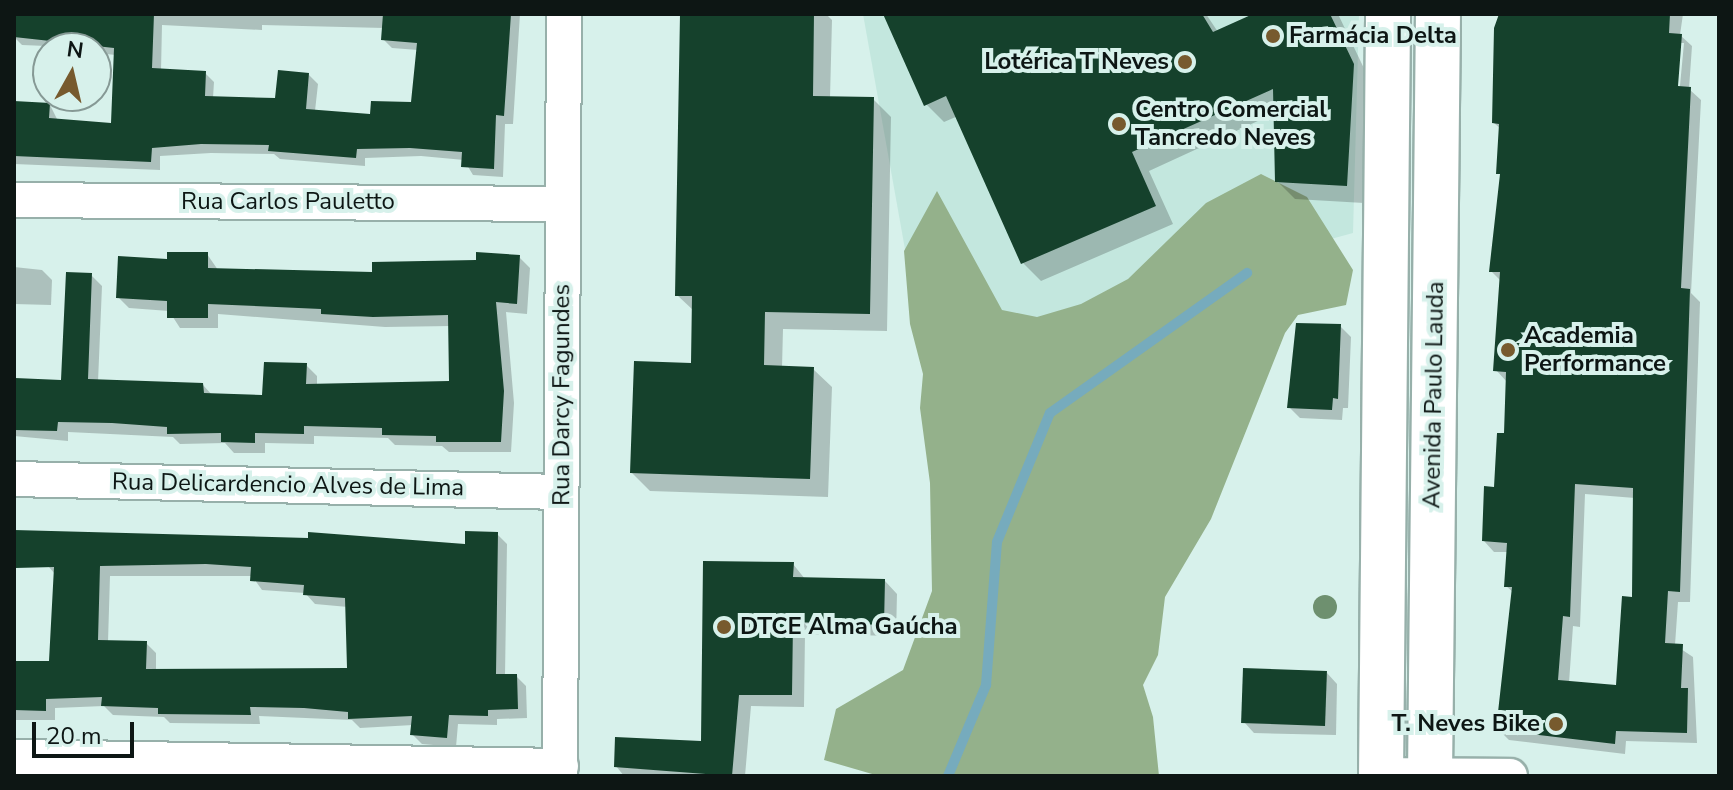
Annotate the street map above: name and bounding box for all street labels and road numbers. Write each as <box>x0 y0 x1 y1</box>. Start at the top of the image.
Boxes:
street label: Rua Carlos Pauletto <box>181 188 395 216</box>
street label: Avenida Paulo Lauda <box>1418 281 1450 509</box>
street label: Rua Darcy Fagundes <box>548 284 576 506</box>
street label: Rua Delicardencio Alves de Lima <box>112 468 464 502</box>

